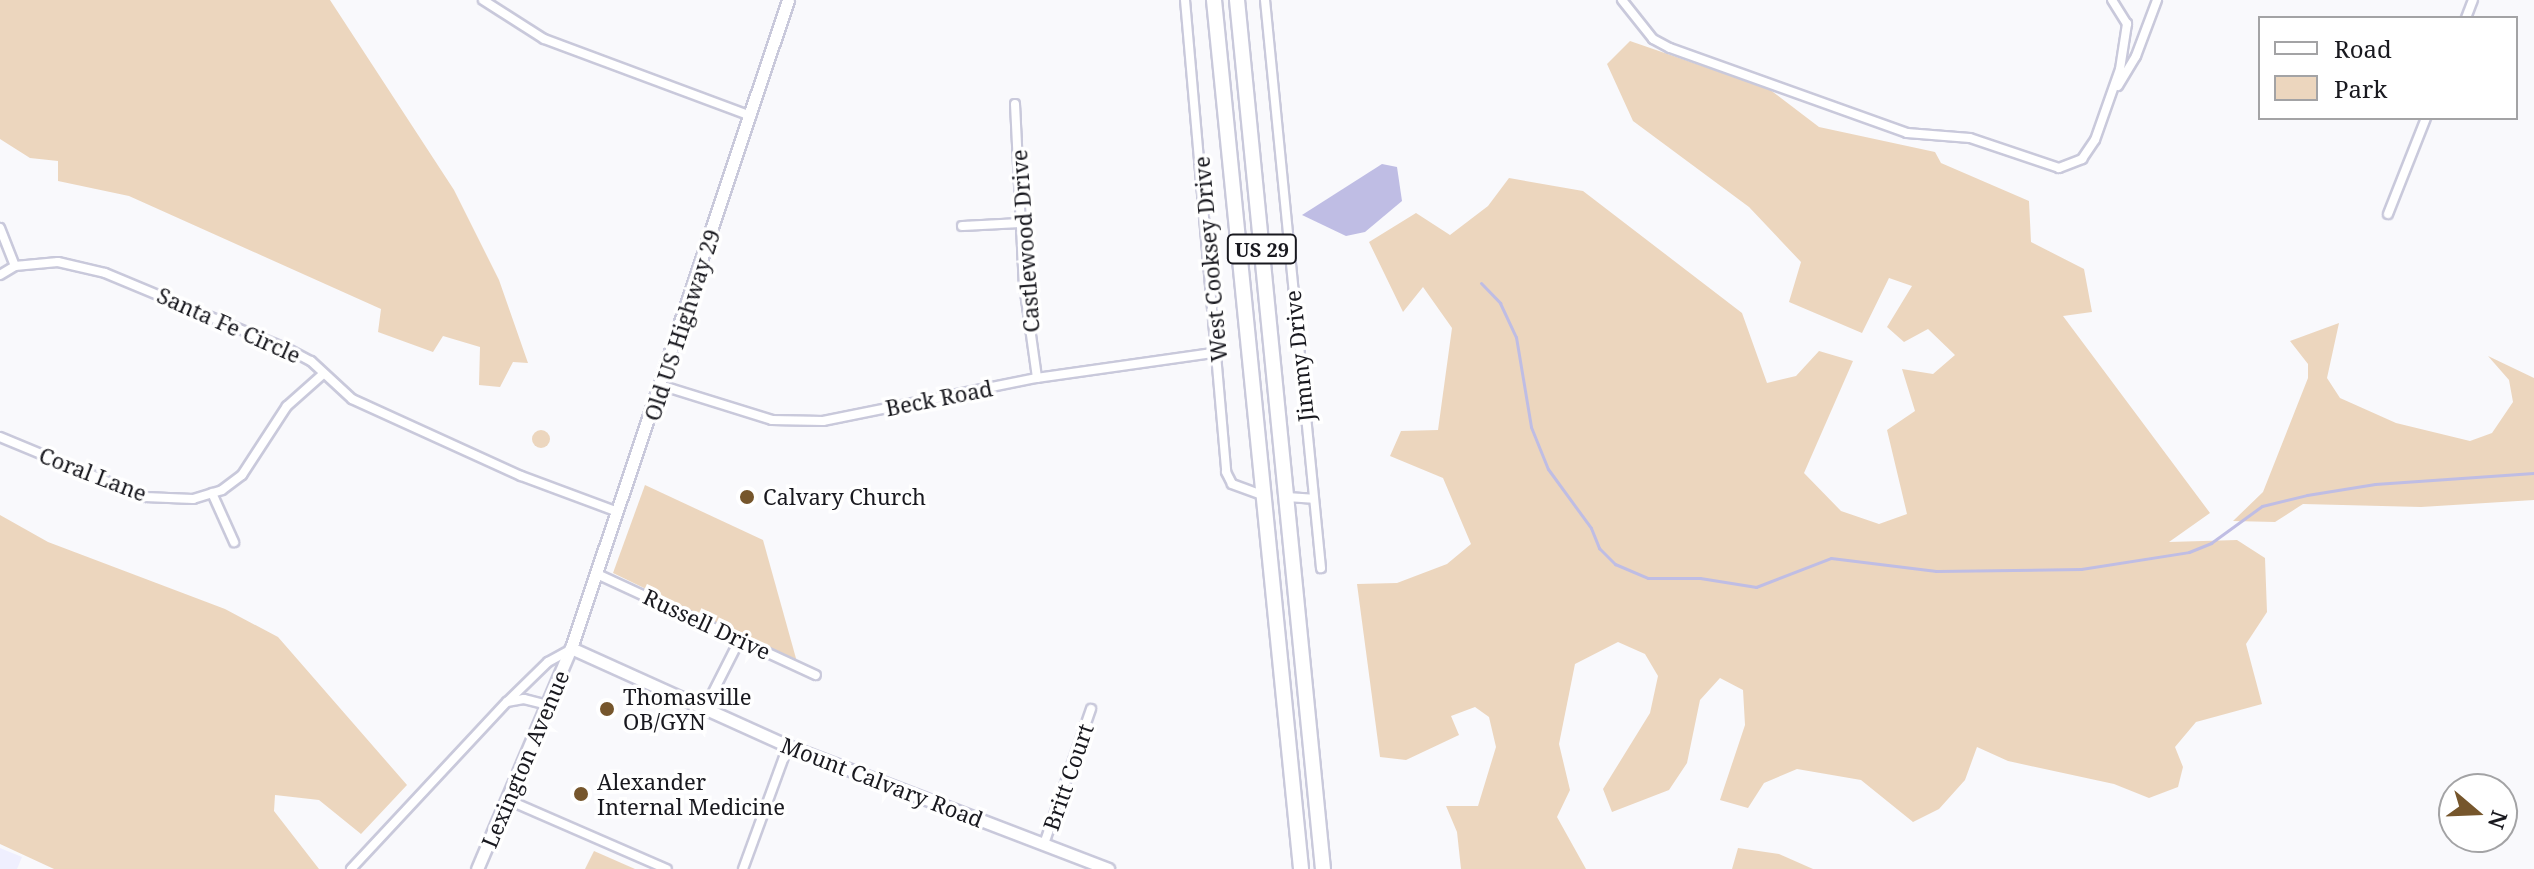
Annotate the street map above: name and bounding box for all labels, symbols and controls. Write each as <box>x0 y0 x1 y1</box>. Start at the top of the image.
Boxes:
legend <box>2258 16 2518 120</box>
text: Road <box>2334 32 2392 65</box>
text: Park <box>2334 72 2387 105</box>
street label: Castlewood Drive <box>1005 148 1045 334</box>
street label: West Cooksey Drive <box>1188 155 1232 363</box>
street label: Old US Highway 29 <box>639 226 725 424</box>
road number: US 29 <box>1226 233 1298 265</box>
street label: Santa Fe Circle <box>153 282 305 368</box>
street label: Jimmy Drive <box>1279 289 1319 423</box>
street label: Beck Road <box>883 375 995 421</box>
street label: Coral Lane <box>35 441 151 507</box>
place label: Calvary Church <box>763 484 926 510</box>
marker: Calvary Church <box>738 488 756 506</box>
street label: Russell Drive <box>639 583 775 665</box>
street label: Lexington Avenue <box>476 666 574 852</box>
place label: Thomasville OB/GYN <box>623 683 751 734</box>
marker: Thomasville OB/GYN <box>598 700 616 718</box>
street label: Britt Court <box>1037 720 1099 834</box>
street label: Mount Calvary Road <box>777 731 987 833</box>
place label: Alexander Internal Medicine <box>597 768 785 820</box>
north arrow <box>2438 773 2518 853</box>
marker: Alexander Internal Medicine <box>572 785 590 803</box>
text: N <box>2482 807 2516 833</box>

